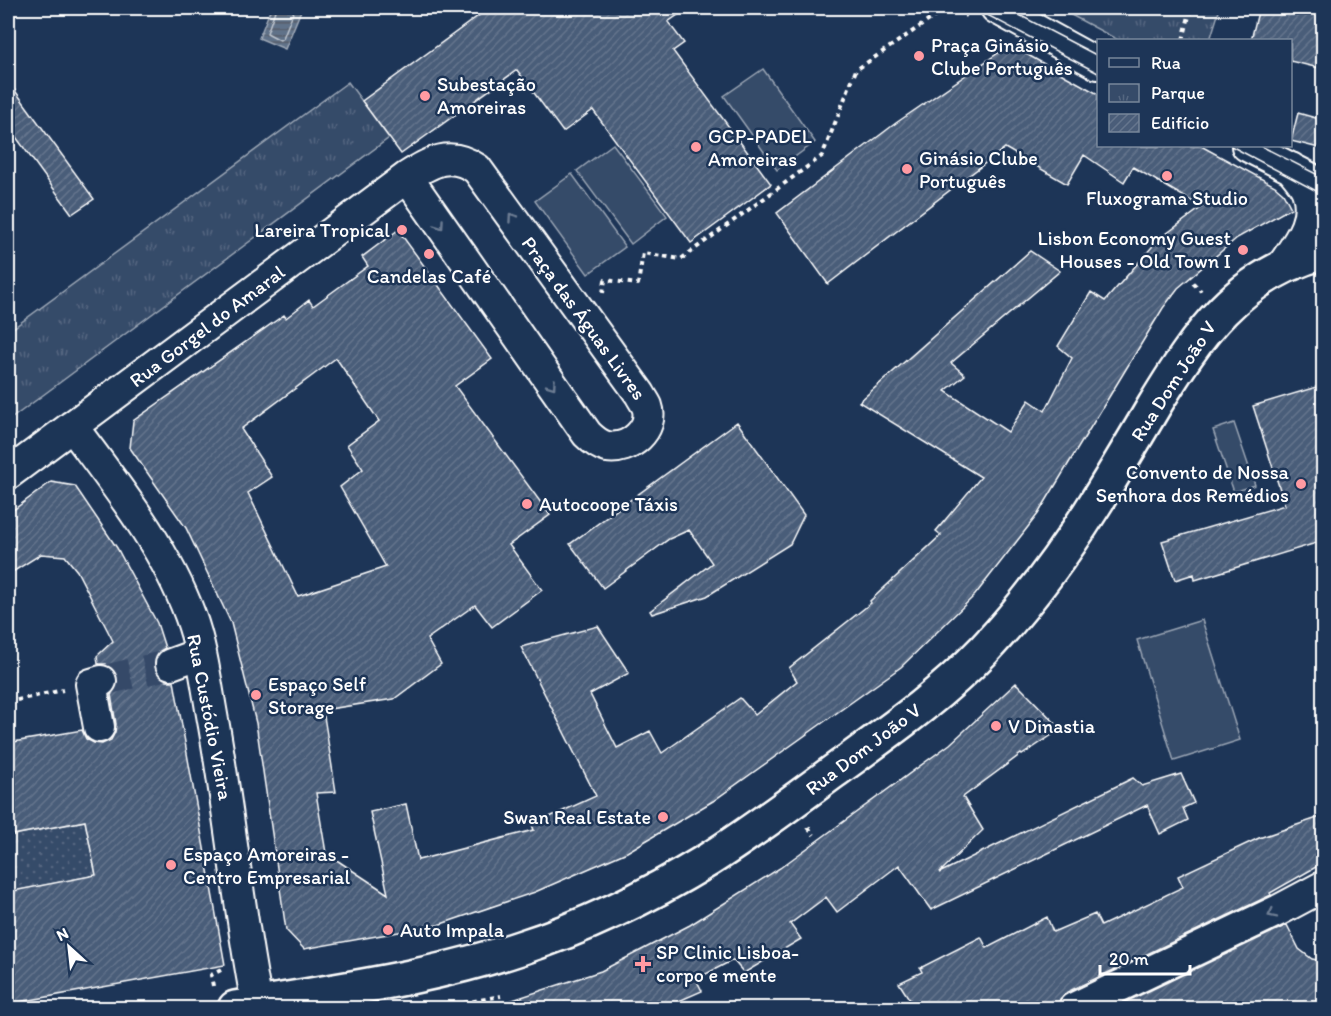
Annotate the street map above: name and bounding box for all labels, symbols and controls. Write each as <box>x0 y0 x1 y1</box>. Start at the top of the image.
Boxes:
place label: Praça Ginásio Clube Português <box>931 33 1073 80</box>
legend <box>1097 39 1292 147</box>
marker: Praça Ginásio Clube Português <box>912 49 926 63</box>
text: Rua <box>1151 52 1181 74</box>
place label: Subestação Amoreiras <box>437 72 536 119</box>
text: Parque <box>1151 82 1205 104</box>
marker: Subestação Amoreiras <box>418 89 432 103</box>
text: Edifício <box>1151 112 1209 134</box>
place label: GCP-PADEL Amoreiras <box>708 124 812 171</box>
marker: GCP-PADEL Amoreiras <box>689 140 703 154</box>
place label: Ginásio Clube Português <box>919 146 1038 193</box>
marker: Ginásio Clube Português <box>900 162 914 176</box>
marker: Fluxograma Studio <box>1160 169 1174 183</box>
place label: Fluxograma Studio <box>1086 186 1248 210</box>
one-way arrow <box>508 213 519 224</box>
place label: Lareira Tropical <box>254 218 390 242</box>
one-way arrow <box>433 219 444 230</box>
marker: Lareira Tropical <box>395 223 409 237</box>
place label: Lisbon Economy Guest Houses - Old Town I <box>1038 226 1231 273</box>
street label: Praça das Águas Livres <box>517 232 651 405</box>
marker: Lisbon Economy Guest Houses - Old Town I <box>1236 243 1250 257</box>
marker: Candelas Café <box>422 247 436 261</box>
street label: Rua Gorgel do Amaral <box>125 260 290 392</box>
place label: Candelas Café <box>367 264 491 288</box>
street label: Rua Dom João V <box>1125 316 1221 446</box>
one-way arrow <box>545 378 556 389</box>
place label: Convento de Nossa Senhora dos Remédios <box>1096 460 1290 507</box>
marker: Convento de Nossa Senhora dos Remédios <box>1294 477 1308 491</box>
place label: Autocoope Táxis <box>539 492 678 516</box>
marker: Autocoope Táxis <box>520 497 534 511</box>
street label: Rua Custódio Vieira <box>182 632 238 803</box>
place label: Espaço Self Storage <box>268 672 367 719</box>
marker: Espaço Self Storage <box>249 688 263 702</box>
street label: Rua Dom João V <box>800 698 926 800</box>
place label: V Dinastia <box>1008 714 1096 738</box>
marker: V Dinastia <box>989 719 1003 733</box>
place label: Swan Real Estate <box>503 805 651 829</box>
marker: Swan Real Estate <box>656 810 670 824</box>
place label: Espaço Amoreiras - Centro Empresarial <box>183 842 350 889</box>
marker: Espaço Amoreiras - Centro Empresarial <box>164 858 178 872</box>
one-way arrow <box>1268 906 1279 918</box>
north arrow <box>39 917 99 977</box>
place label: Auto Impala <box>400 918 505 942</box>
text: N <box>53 923 72 945</box>
marker: Auto Impala <box>381 923 395 937</box>
scale bar <box>1100 938 1190 976</box>
place label: SP Clinic Lisboa- corpo e mente <box>656 940 799 987</box>
text: 20 m <box>1109 948 1149 970</box>
marker: SP Clinic Lisboa- corpo e mente <box>634 955 652 973</box>

